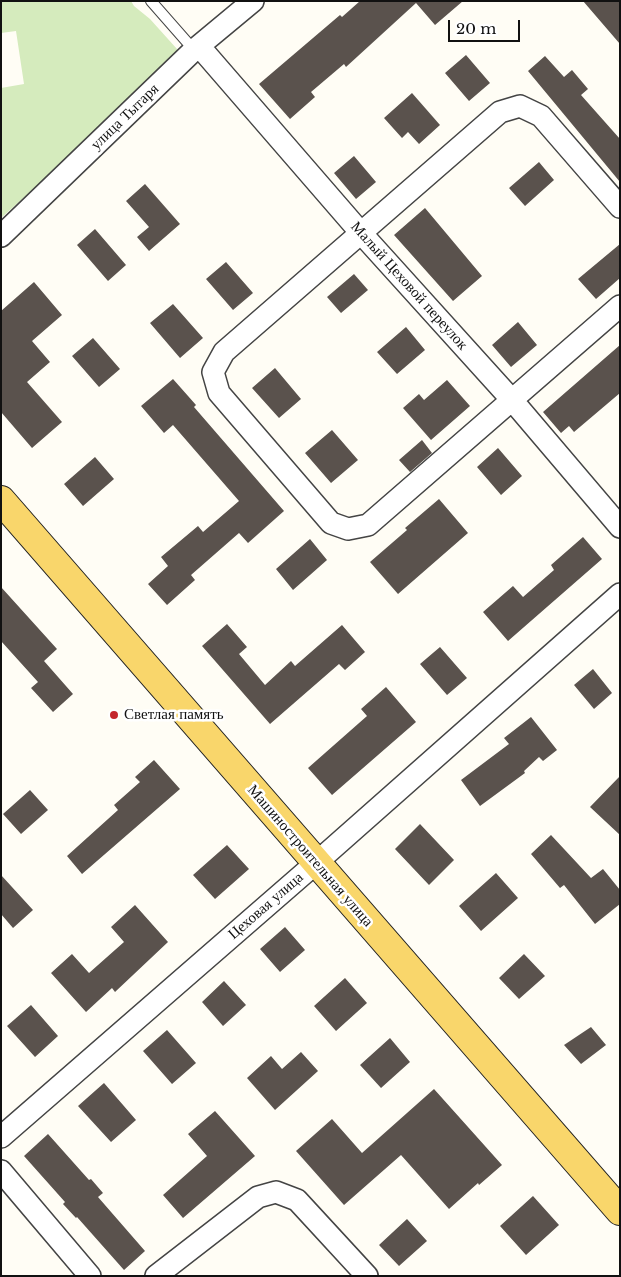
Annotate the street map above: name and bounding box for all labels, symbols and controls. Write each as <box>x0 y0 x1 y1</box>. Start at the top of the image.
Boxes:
scale bar <box>451 10 524 42</box>
text: 20 m <box>456 19 496 38</box>
street label: улица Тытаря <box>87 80 163 154</box>
street label: Малый Цеховой переулок <box>347 218 471 354</box>
place label: Светлая память <box>124 706 224 724</box>
marker: Светлая память <box>108 709 120 721</box>
street label: Машиностроительная улица <box>243 781 377 931</box>
street label: Цеховая улица <box>225 869 307 943</box>

